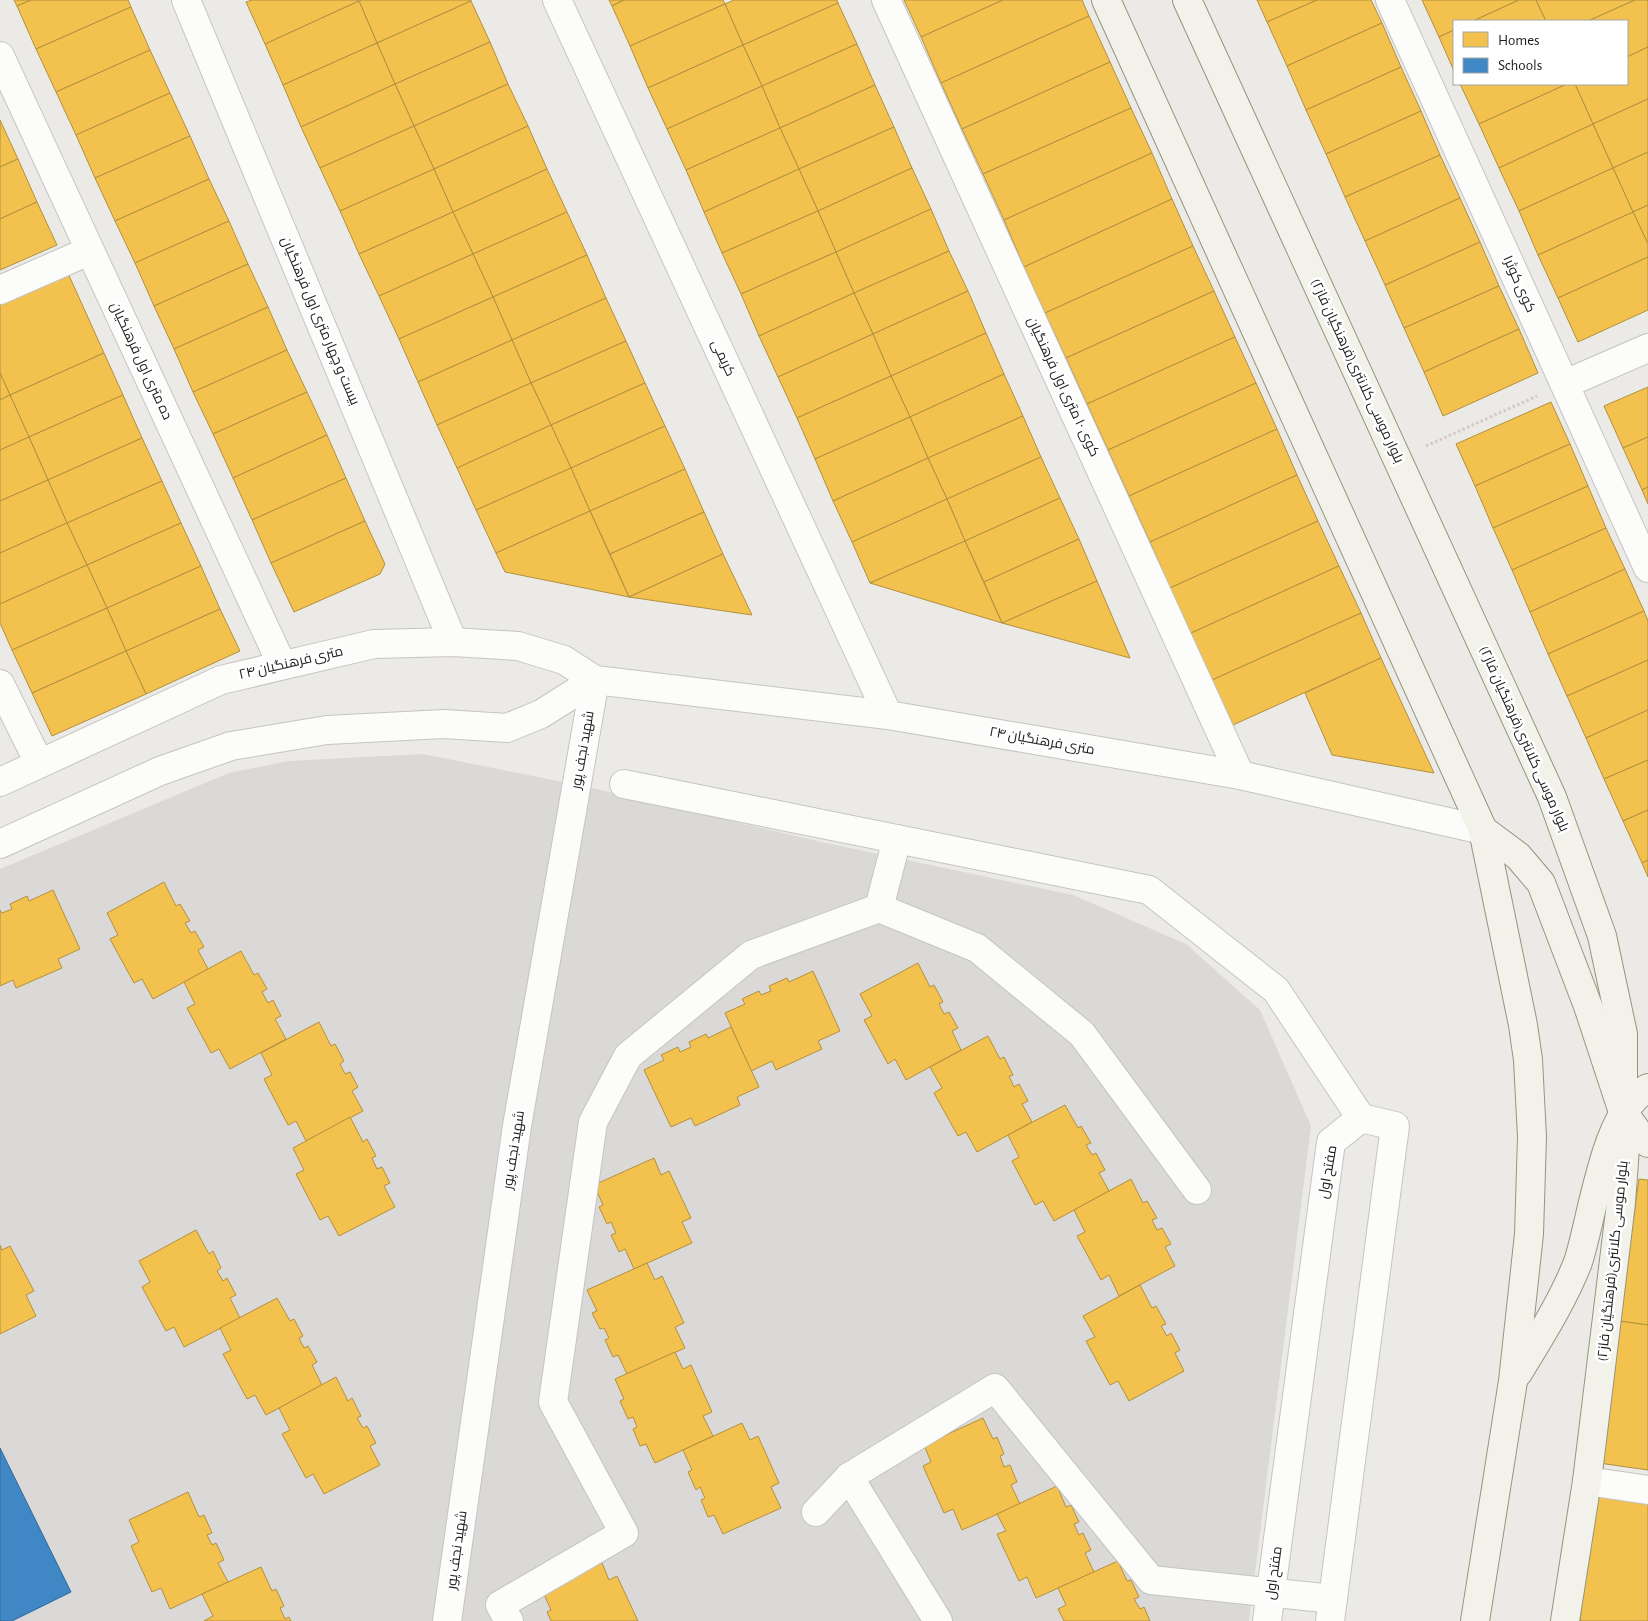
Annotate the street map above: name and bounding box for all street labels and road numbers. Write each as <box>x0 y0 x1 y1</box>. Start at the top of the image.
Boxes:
street label: بیست و چهار متری اول فرهنگیان <box>276 235 362 408</box>
street label: کوی کوثر۱ <box>1500 253 1538 315</box>
street label: بلوار موسی کلانتری(فرهنگیان فاز۲) <box>1308 277 1406 465</box>
street label: ده متری اول فرهنگیان <box>107 300 174 422</box>
street label: کوی ۱۰ متری اول فرهنگیان <box>1024 315 1102 459</box>
street label: کریمی <box>709 338 737 378</box>
street label: ۲۴ متری فرهنگیان <box>237 644 345 682</box>
street label: بلوار موسی کلانتری(فرهنگیان فاز۲) <box>1477 644 1571 834</box>
street label: شهید نجف پور <box>569 710 599 792</box>
street label: ۲۴ متری فرهنگیان <box>988 725 1096 757</box>
street label: شهید نجف پور <box>501 1110 529 1192</box>
street label: مفتح اول <box>1316 1144 1341 1200</box>
street label: بلوار موسی کلانتری(فرهنگیان فاز۲) <box>1595 1160 1631 1362</box>
street label: شهید نجف پور <box>444 1510 471 1592</box>
street label: مفتح اول <box>1263 1545 1286 1601</box>

